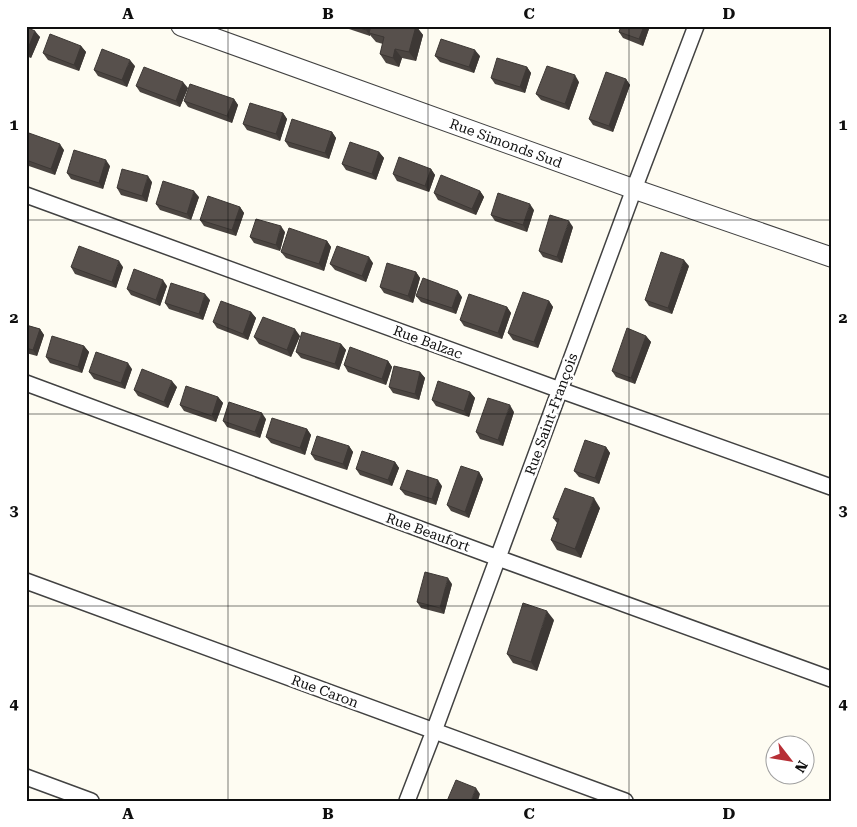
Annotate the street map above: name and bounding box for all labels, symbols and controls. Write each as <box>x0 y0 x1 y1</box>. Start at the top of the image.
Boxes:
text: A <box>122 4 134 23</box>
text: B <box>322 4 334 23</box>
text: C <box>523 4 535 23</box>
text: D <box>723 4 736 23</box>
text: 1 <box>10 115 19 134</box>
street label: Rue Simonds Sud <box>448 115 564 171</box>
text: 1 <box>839 115 848 134</box>
text: 2 <box>10 308 19 327</box>
text: 2 <box>839 308 848 327</box>
street label: Rue Balzac <box>391 322 465 362</box>
street label: Rue Saint-François <box>521 350 581 477</box>
text: 3 <box>10 501 19 520</box>
text: 3 <box>839 501 848 520</box>
street label: Rue Beaufort <box>384 509 472 555</box>
street label: Rue Caron <box>289 671 361 711</box>
text: 4 <box>10 694 19 713</box>
text: 4 <box>839 694 848 713</box>
north arrow <box>764 734 814 784</box>
text: N <box>791 758 811 776</box>
text: A <box>122 804 134 823</box>
text: B <box>322 804 334 823</box>
text: C <box>523 804 535 823</box>
text: D <box>723 804 736 823</box>

